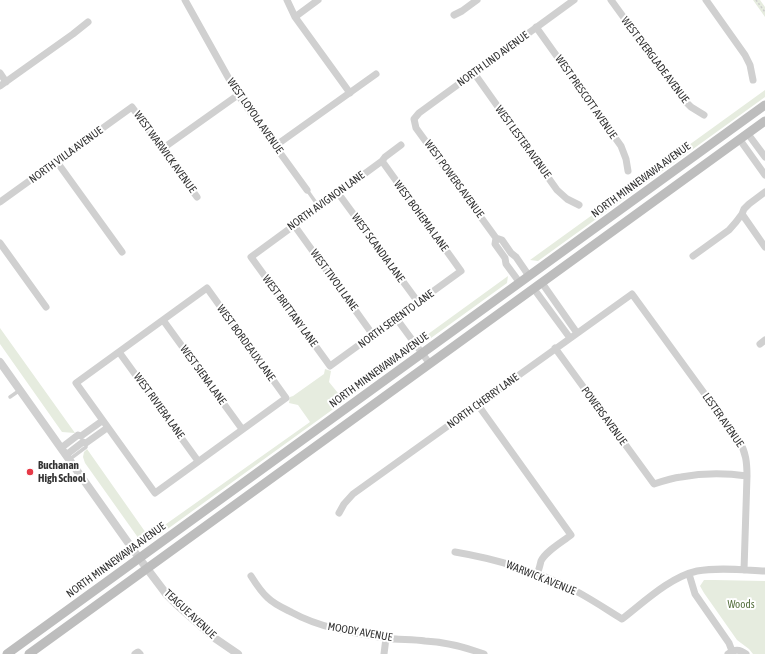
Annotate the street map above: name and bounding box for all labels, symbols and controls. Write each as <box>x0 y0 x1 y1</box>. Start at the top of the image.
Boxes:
street label: WEST EVERGLADE AVENUE <box>618 14 692 106</box>
street label: NORTH LIND AVENUE <box>455 29 531 89</box>
street label: WEST PRESCOTT AVENUE <box>552 53 620 141</box>
street label: WEST LOYOLA AVENUE <box>224 76 286 156</box>
street label: WEST LESTER AVENUE <box>492 103 554 181</box>
street label: WEST WARWICK AVENUE <box>131 109 199 195</box>
street label: NORTH VILLA AVENUE <box>27 124 105 186</box>
street label: WEST POWERS AVENUE <box>421 138 487 220</box>
street label: NORTH MINNEWAWA AVENUE <box>589 140 693 220</box>
street label: NORTH AVIGNON LANE <box>285 169 367 233</box>
street label: WEST BOHEMIA LANE <box>391 178 451 254</box>
street label: WEST SCANDIA LANE <box>349 211 407 285</box>
street label: WEST TIVOLI LANE <box>307 247 361 313</box>
street label: WEST BRITTANY LANE <box>260 273 320 349</box>
street label: NORTH SERENTO LANE <box>356 287 436 351</box>
street label: WEST BORDEAUX LANE <box>214 302 278 384</box>
street label: NORTH MINNEWAWA AVENUE <box>327 330 431 410</box>
street label: WEST SIENA LANE <box>177 343 229 407</box>
street label: WEST RIVIERA LANE <box>131 371 187 441</box>
street label: NORTH CHERRY LANE <box>445 371 521 431</box>
street label: POWERS AVENUE <box>578 384 630 448</box>
street label: LESTER AVENUE <box>700 390 746 450</box>
place label: Buchanan High School <box>38 459 86 485</box>
marker: Buchanan High School <box>25 467 35 477</box>
street label: NORTH MINNEWAWA AVENUE <box>64 520 168 600</box>
street label: WARWICK AVENUE <box>504 558 578 598</box>
street label: TEAGUE AVENUE <box>161 587 219 641</box>
park label: Woods <box>727 598 755 612</box>
street label: MOODY AVENUE <box>327 620 393 644</box>

